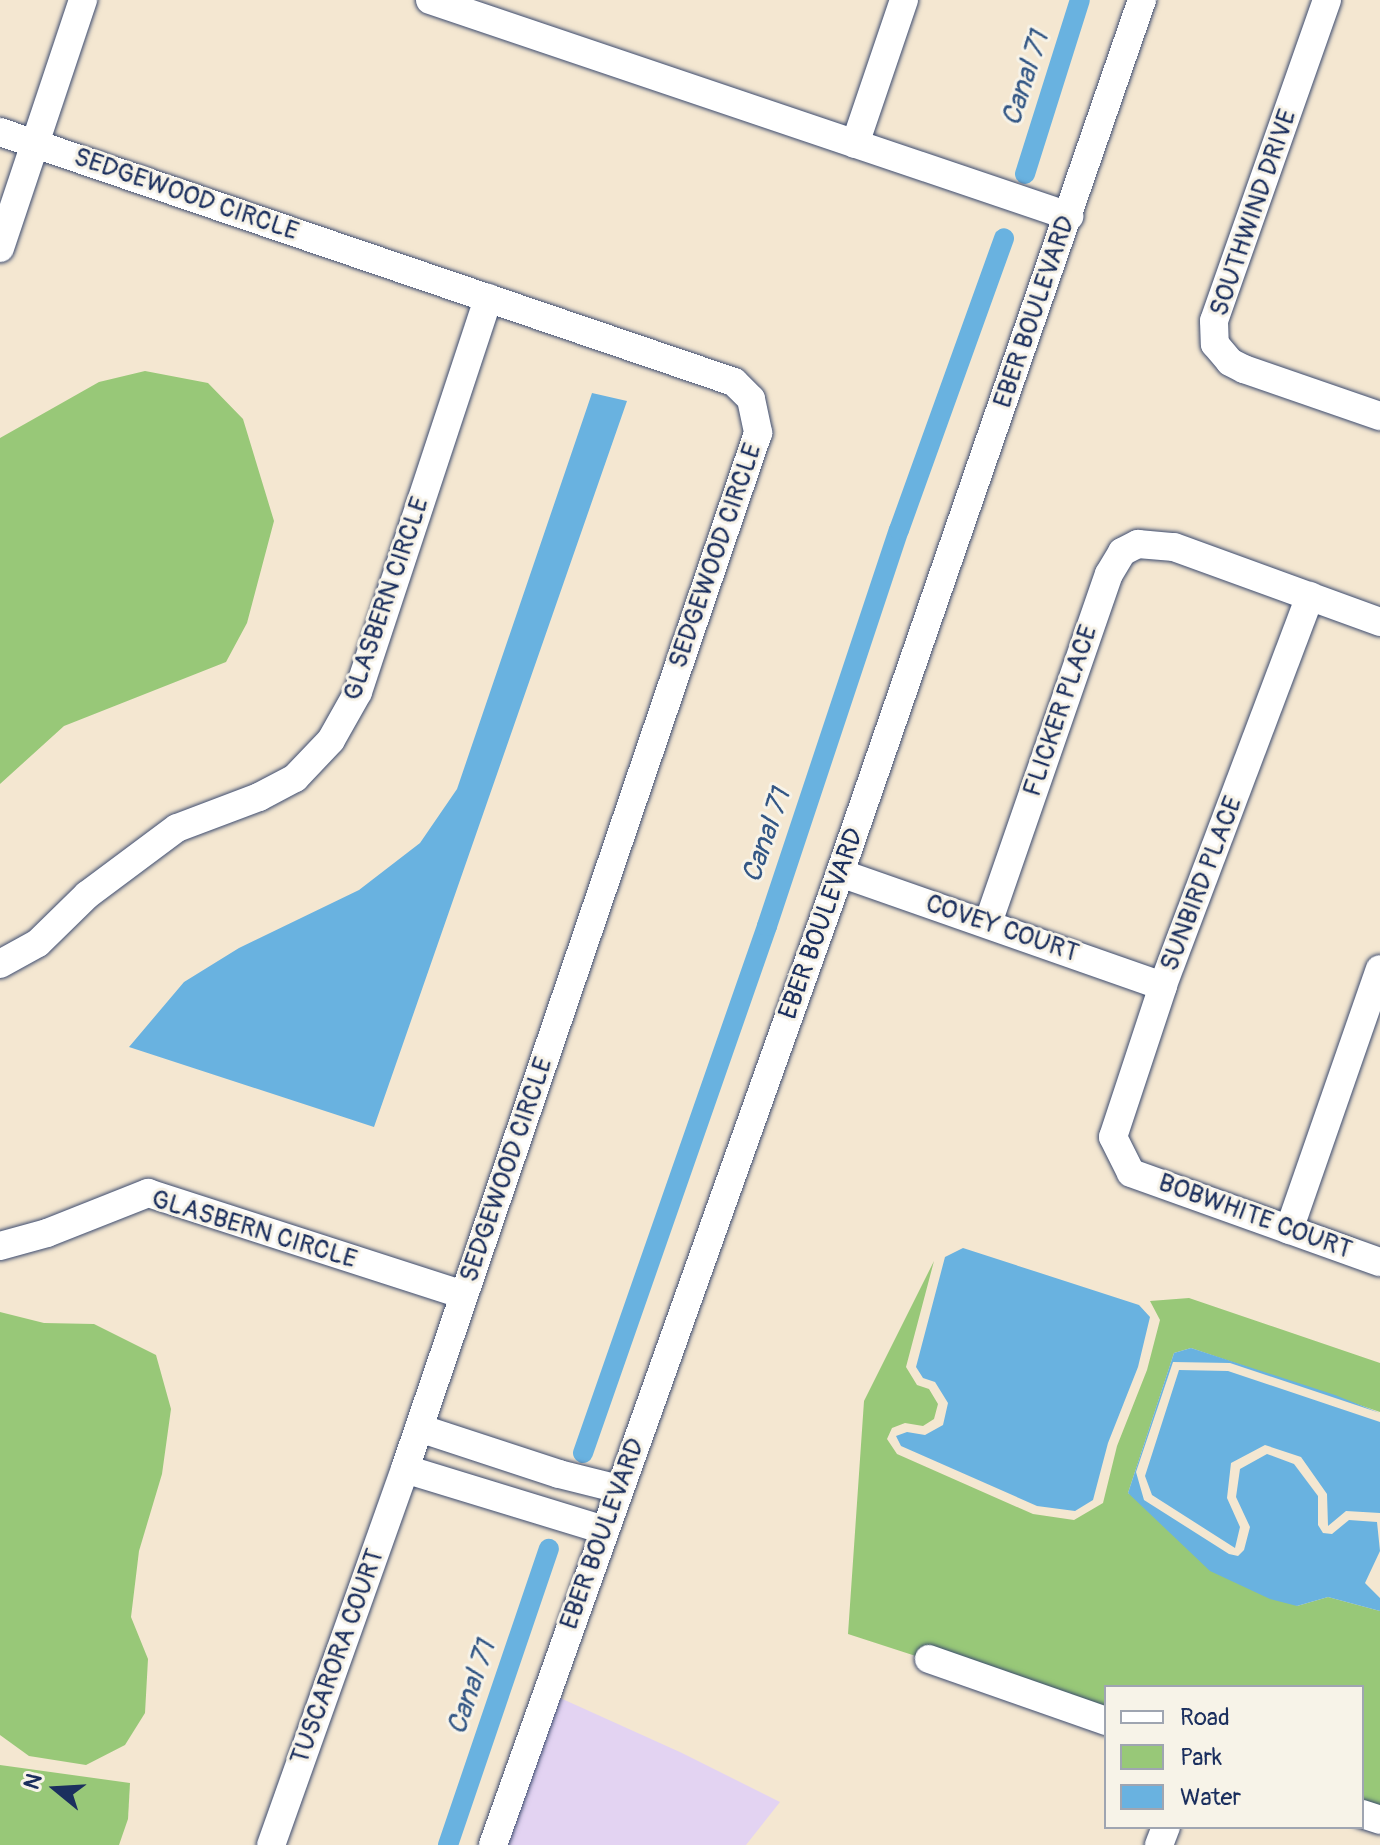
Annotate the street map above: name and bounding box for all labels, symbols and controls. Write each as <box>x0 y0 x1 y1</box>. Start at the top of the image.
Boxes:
water label: Canal 71 <box>995 28 1057 130</box>
street label: SOUTHWIND DRIVE <box>1204 106 1304 320</box>
street label: SEDGEWOOD CIRCLE <box>70 142 302 248</box>
street label: EBER BOULEVARD <box>988 212 1082 412</box>
street label: SEDGEWOOD CIRCLE <box>663 440 769 672</box>
street label: GLASBERN CIRCLE <box>338 493 436 705</box>
street label: FLICKER PLACE <box>1017 621 1105 801</box>
water label: Canal 71 <box>735 785 799 887</box>
street label: SUNBIRD PLACE <box>1154 792 1250 976</box>
street label: EBER BOULEVARD <box>773 824 871 1024</box>
street label: COVEY COURT <box>921 888 1083 970</box>
street label: SEDGEWOOD CIRCLE <box>454 1054 560 1286</box>
street label: BOBWHITE COURT <box>1154 1167 1356 1267</box>
street label: GLASBERN CIRCLE <box>148 1184 360 1276</box>
street label: EBER BOULEVARD <box>554 1434 652 1634</box>
street label: TUSCARORA COURT <box>285 1545 391 1769</box>
water label: Canal 71 <box>440 1637 504 1739</box>
legend <box>1104 1685 1364 1829</box>
text: Road <box>1180 1703 1230 1732</box>
text: Park <box>1180 1743 1222 1772</box>
north arrow <box>16 1749 96 1829</box>
text: N <box>18 1770 49 1793</box>
text: Water <box>1180 1783 1241 1812</box>

